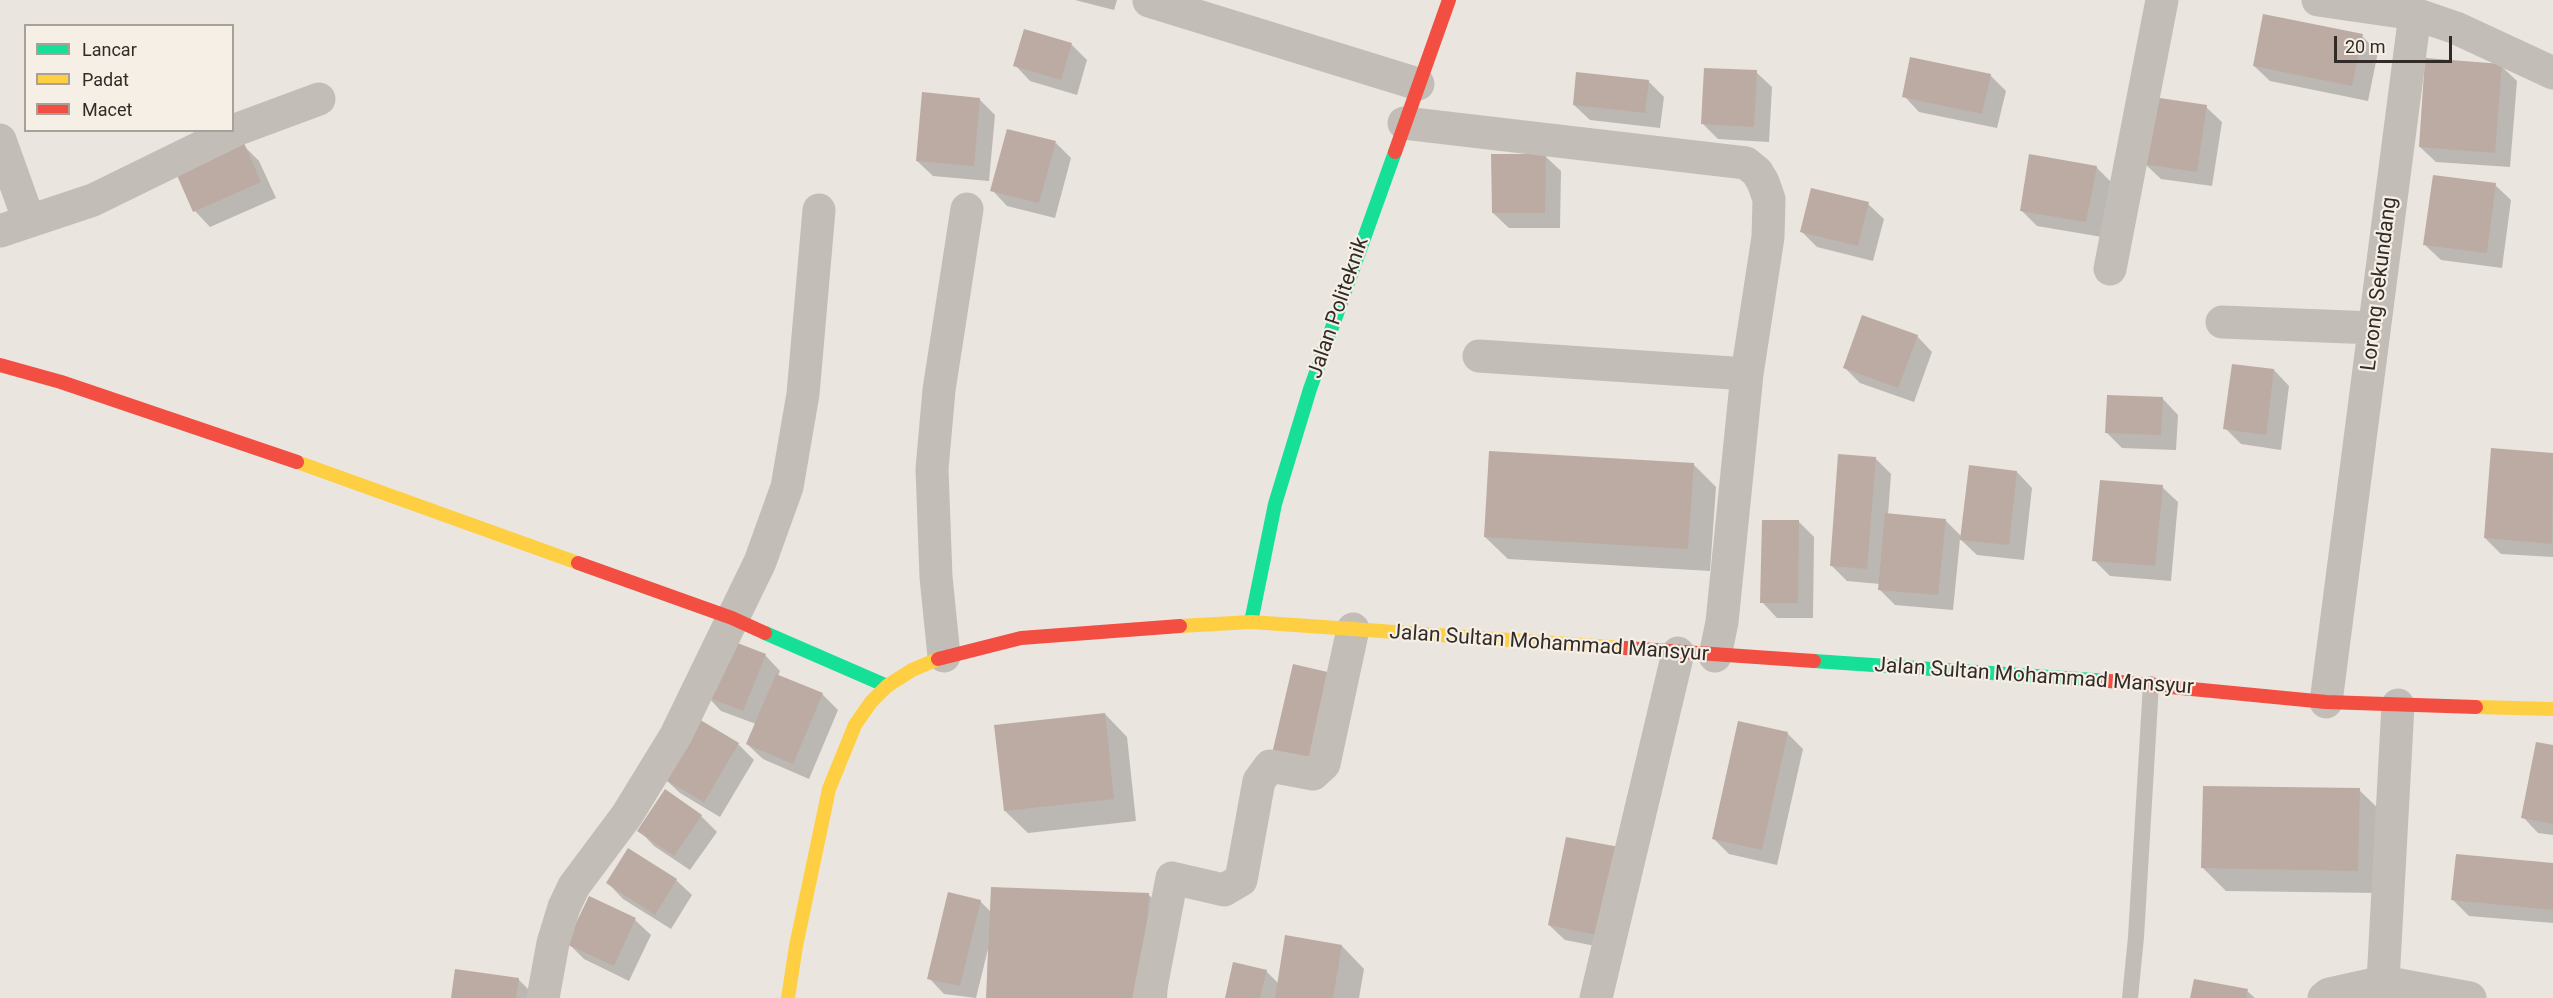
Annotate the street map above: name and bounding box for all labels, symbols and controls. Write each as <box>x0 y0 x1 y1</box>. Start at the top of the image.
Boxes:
legend <box>24 24 234 132</box>
scale bar <box>2337 24 2456 62</box>
text: 20 m <box>2345 36 2385 57</box>
text: Lancar <box>82 39 137 60</box>
text: Padat <box>82 69 129 90</box>
text: Macet <box>82 99 132 120</box>
street label: Lorong Sekundang <box>2357 196 2403 372</box>
street label: Jalan Politeknik <box>1303 234 1375 382</box>
street label: Jalan Sultan Mohammad Mansyur <box>1388 620 1710 668</box>
street label: Jalan Sultan Mohammad Mansyur <box>1873 653 2195 701</box>

